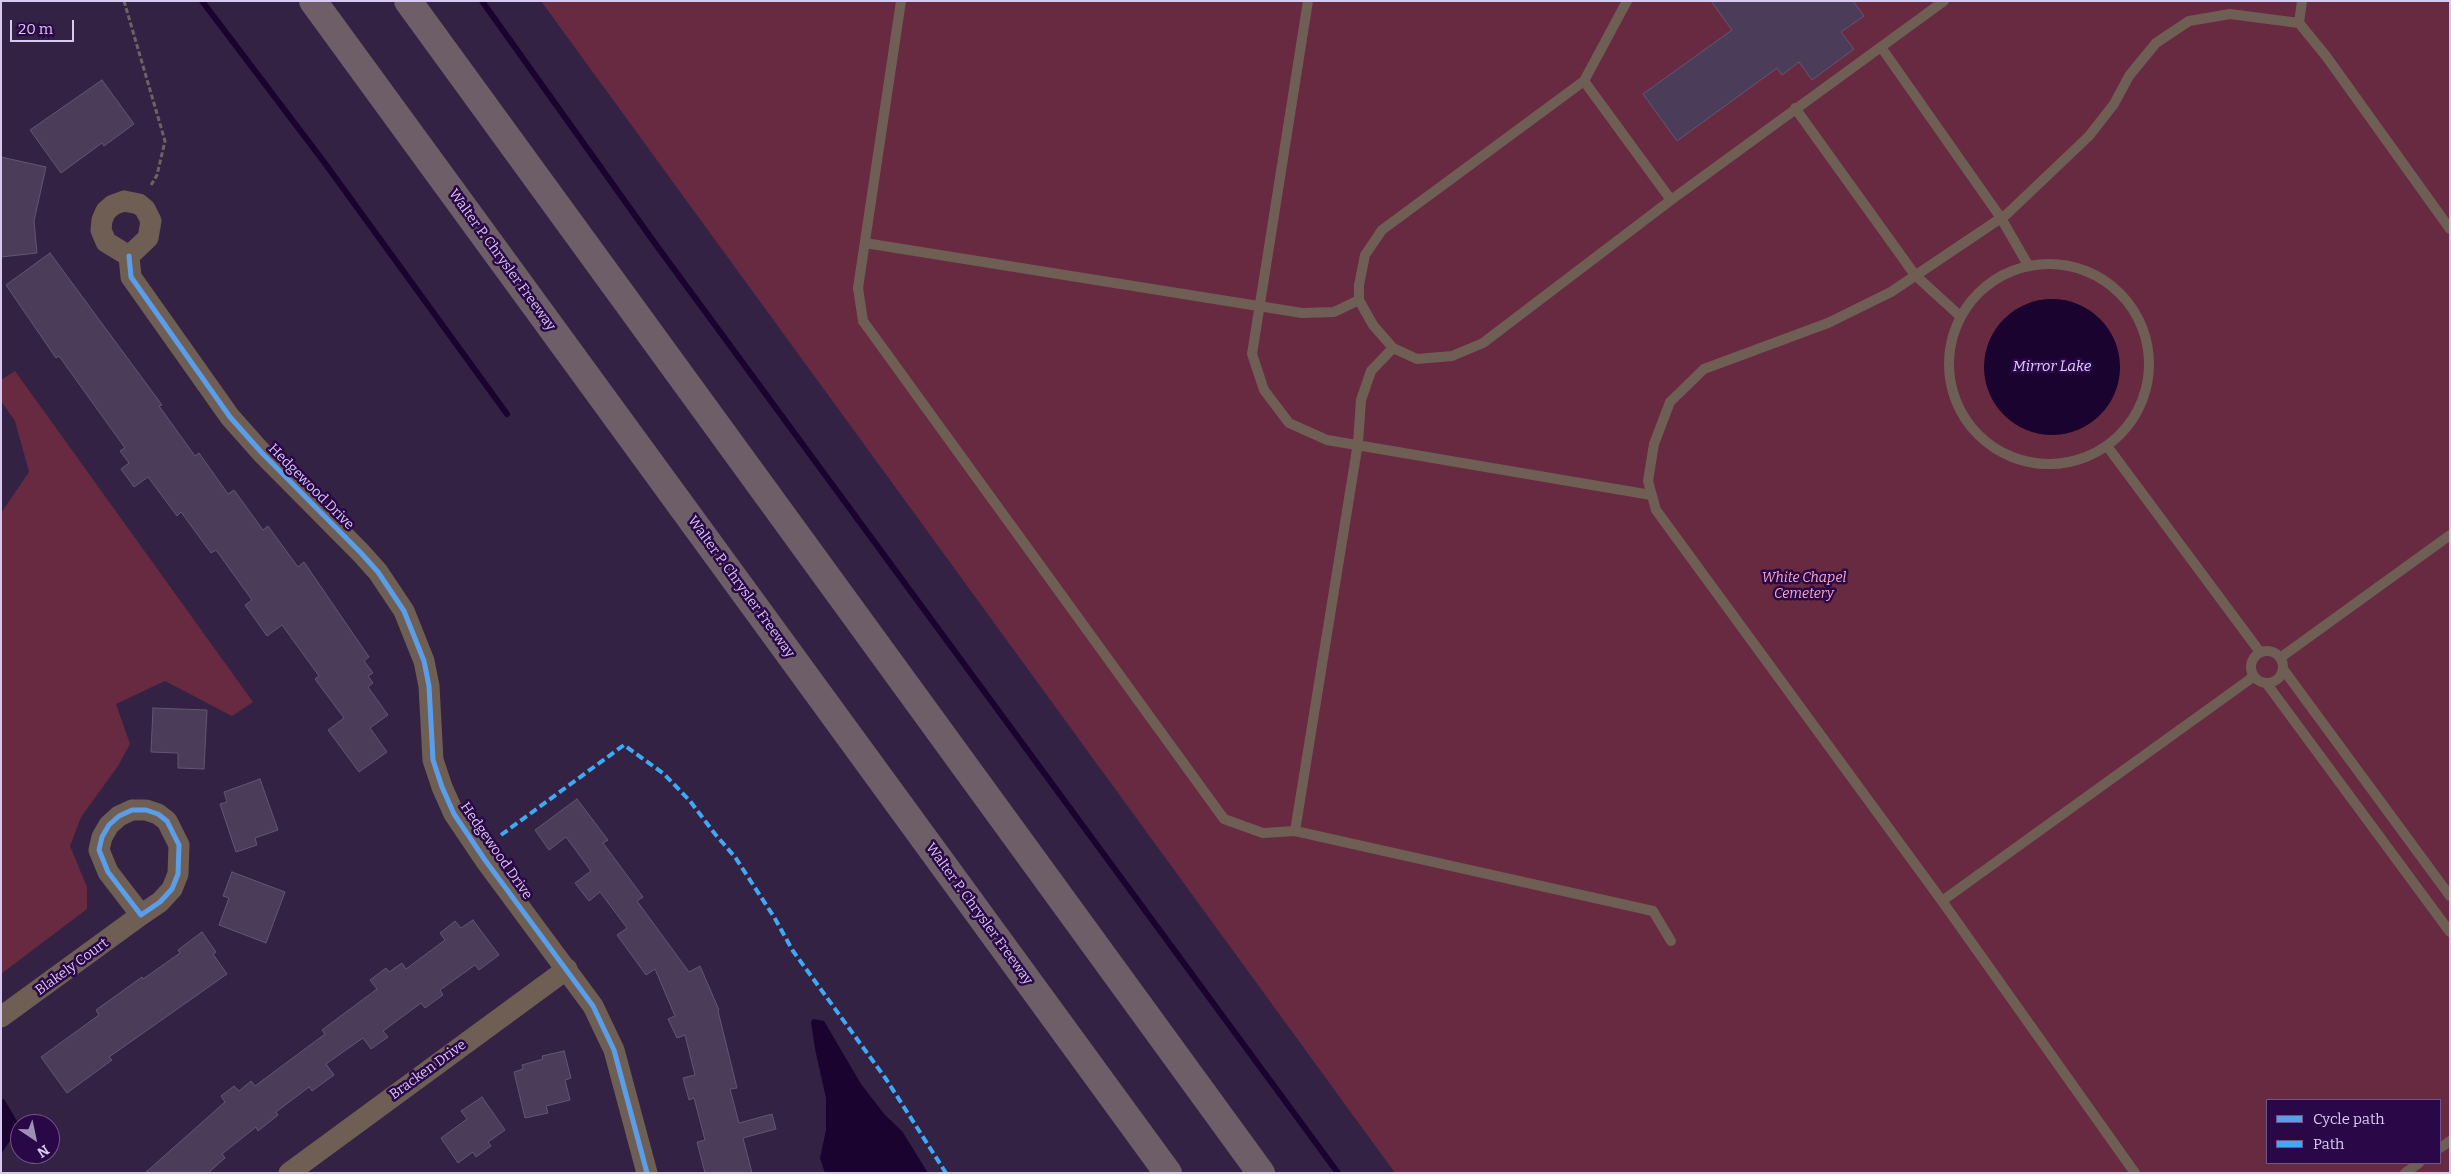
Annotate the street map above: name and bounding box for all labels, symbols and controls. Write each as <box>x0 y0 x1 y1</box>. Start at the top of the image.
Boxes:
scale bar <box>12 10 76 42</box>
text: 20 m <box>18 20 53 38</box>
street label: Walter P. Chrysler Freeway <box>445 186 559 334</box>
water label: Mirror Lake <box>2013 358 2091 376</box>
street label: Hedgewood Drive <box>265 441 357 533</box>
street label: Walter P. Chrysler Freeway <box>684 513 798 661</box>
park label: White Chapel Cemetery <box>1762 570 1846 602</box>
street label: Hedgewood Drive <box>456 799 536 903</box>
street label: Walter P. Chrysler Freeway <box>922 840 1036 988</box>
street label: Blakely Court <box>32 935 112 999</box>
street label: Bracken Drive <box>387 1037 469 1103</box>
legend <box>2266 1099 2441 1164</box>
text: Cycle path <box>2313 1110 2385 1128</box>
north arrow <box>10 1114 60 1164</box>
text: Path <box>2313 1135 2344 1153</box>
text: N <box>34 1141 52 1161</box>

